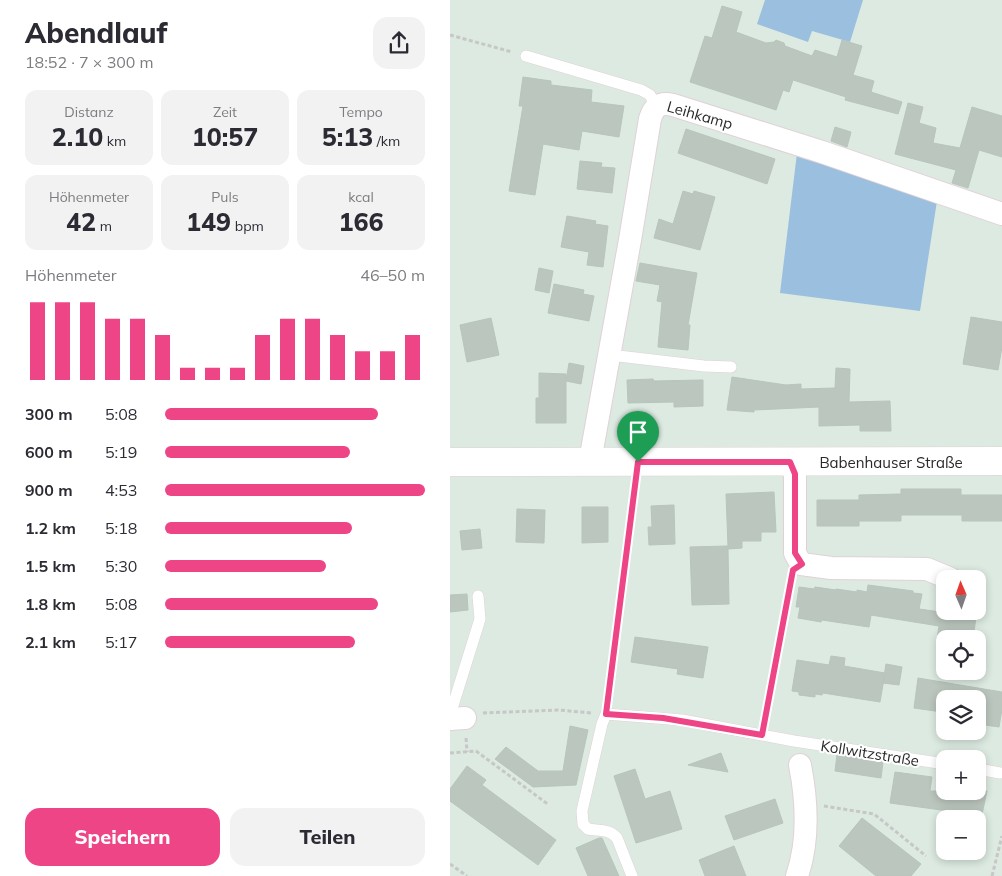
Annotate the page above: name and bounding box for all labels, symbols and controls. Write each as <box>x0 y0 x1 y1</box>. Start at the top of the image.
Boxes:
text: Abendlauf <box>25 15 167 50</box>
button: share <box>373 17 425 69</box>
text: 18:52 · 7 × 300 m <box>25 52 154 72</box>
street label: Leihkamp <box>665 97 735 133</box>
text: Distanz <box>64 103 114 121</box>
text: Zeit <box>213 103 237 121</box>
text: Tempo <box>339 103 383 121</box>
text: 2.10 <box>52 121 103 152</box>
text: 10:57 <box>192 121 258 152</box>
text: 5:13 <box>322 121 373 152</box>
text: km <box>103 132 126 150</box>
text: /km <box>373 132 400 150</box>
text: Höhenmeter <box>49 188 129 206</box>
text: Puls <box>211 188 239 206</box>
text: kcal <box>348 188 374 206</box>
text: 42 <box>66 206 96 237</box>
text: 149 <box>186 206 231 237</box>
text: 166 <box>338 206 384 237</box>
text: m <box>96 217 112 235</box>
text: bpm <box>231 217 264 235</box>
text: Höhenmeter <box>25 265 117 285</box>
text: 46–50 m <box>360 265 425 285</box>
text: 300 m <box>25 404 73 424</box>
text: 5:08 <box>105 404 137 424</box>
pin <box>617 411 659 462</box>
icon: arrive <box>624 418 652 446</box>
text: 600 m <box>25 442 73 462</box>
text: 5:19 <box>105 442 137 462</box>
street label: Babenhauser Straße <box>819 453 963 472</box>
text: 900 m <box>25 480 73 500</box>
text: 4:53 <box>105 480 137 500</box>
text: 1.2 km <box>25 518 76 538</box>
text: 5:18 <box>105 518 137 538</box>
text: 1.5 km <box>25 556 76 576</box>
text: 5:30 <box>105 556 137 576</box>
north arrow <box>936 570 986 620</box>
map controls <box>936 570 986 860</box>
text: 1.8 km <box>25 594 76 614</box>
text: 5:08 <box>105 594 137 614</box>
button: locate <box>936 630 986 680</box>
text: 2.1 km <box>25 632 76 652</box>
text: 5:17 <box>105 632 137 652</box>
button: layers <box>936 690 986 740</box>
street label: Kollwitzstraße <box>819 736 921 770</box>
button: + <box>936 750 986 800</box>
button: Speichern <box>25 808 220 866</box>
button: Teilen <box>230 808 425 866</box>
button: − <box>936 810 986 860</box>

